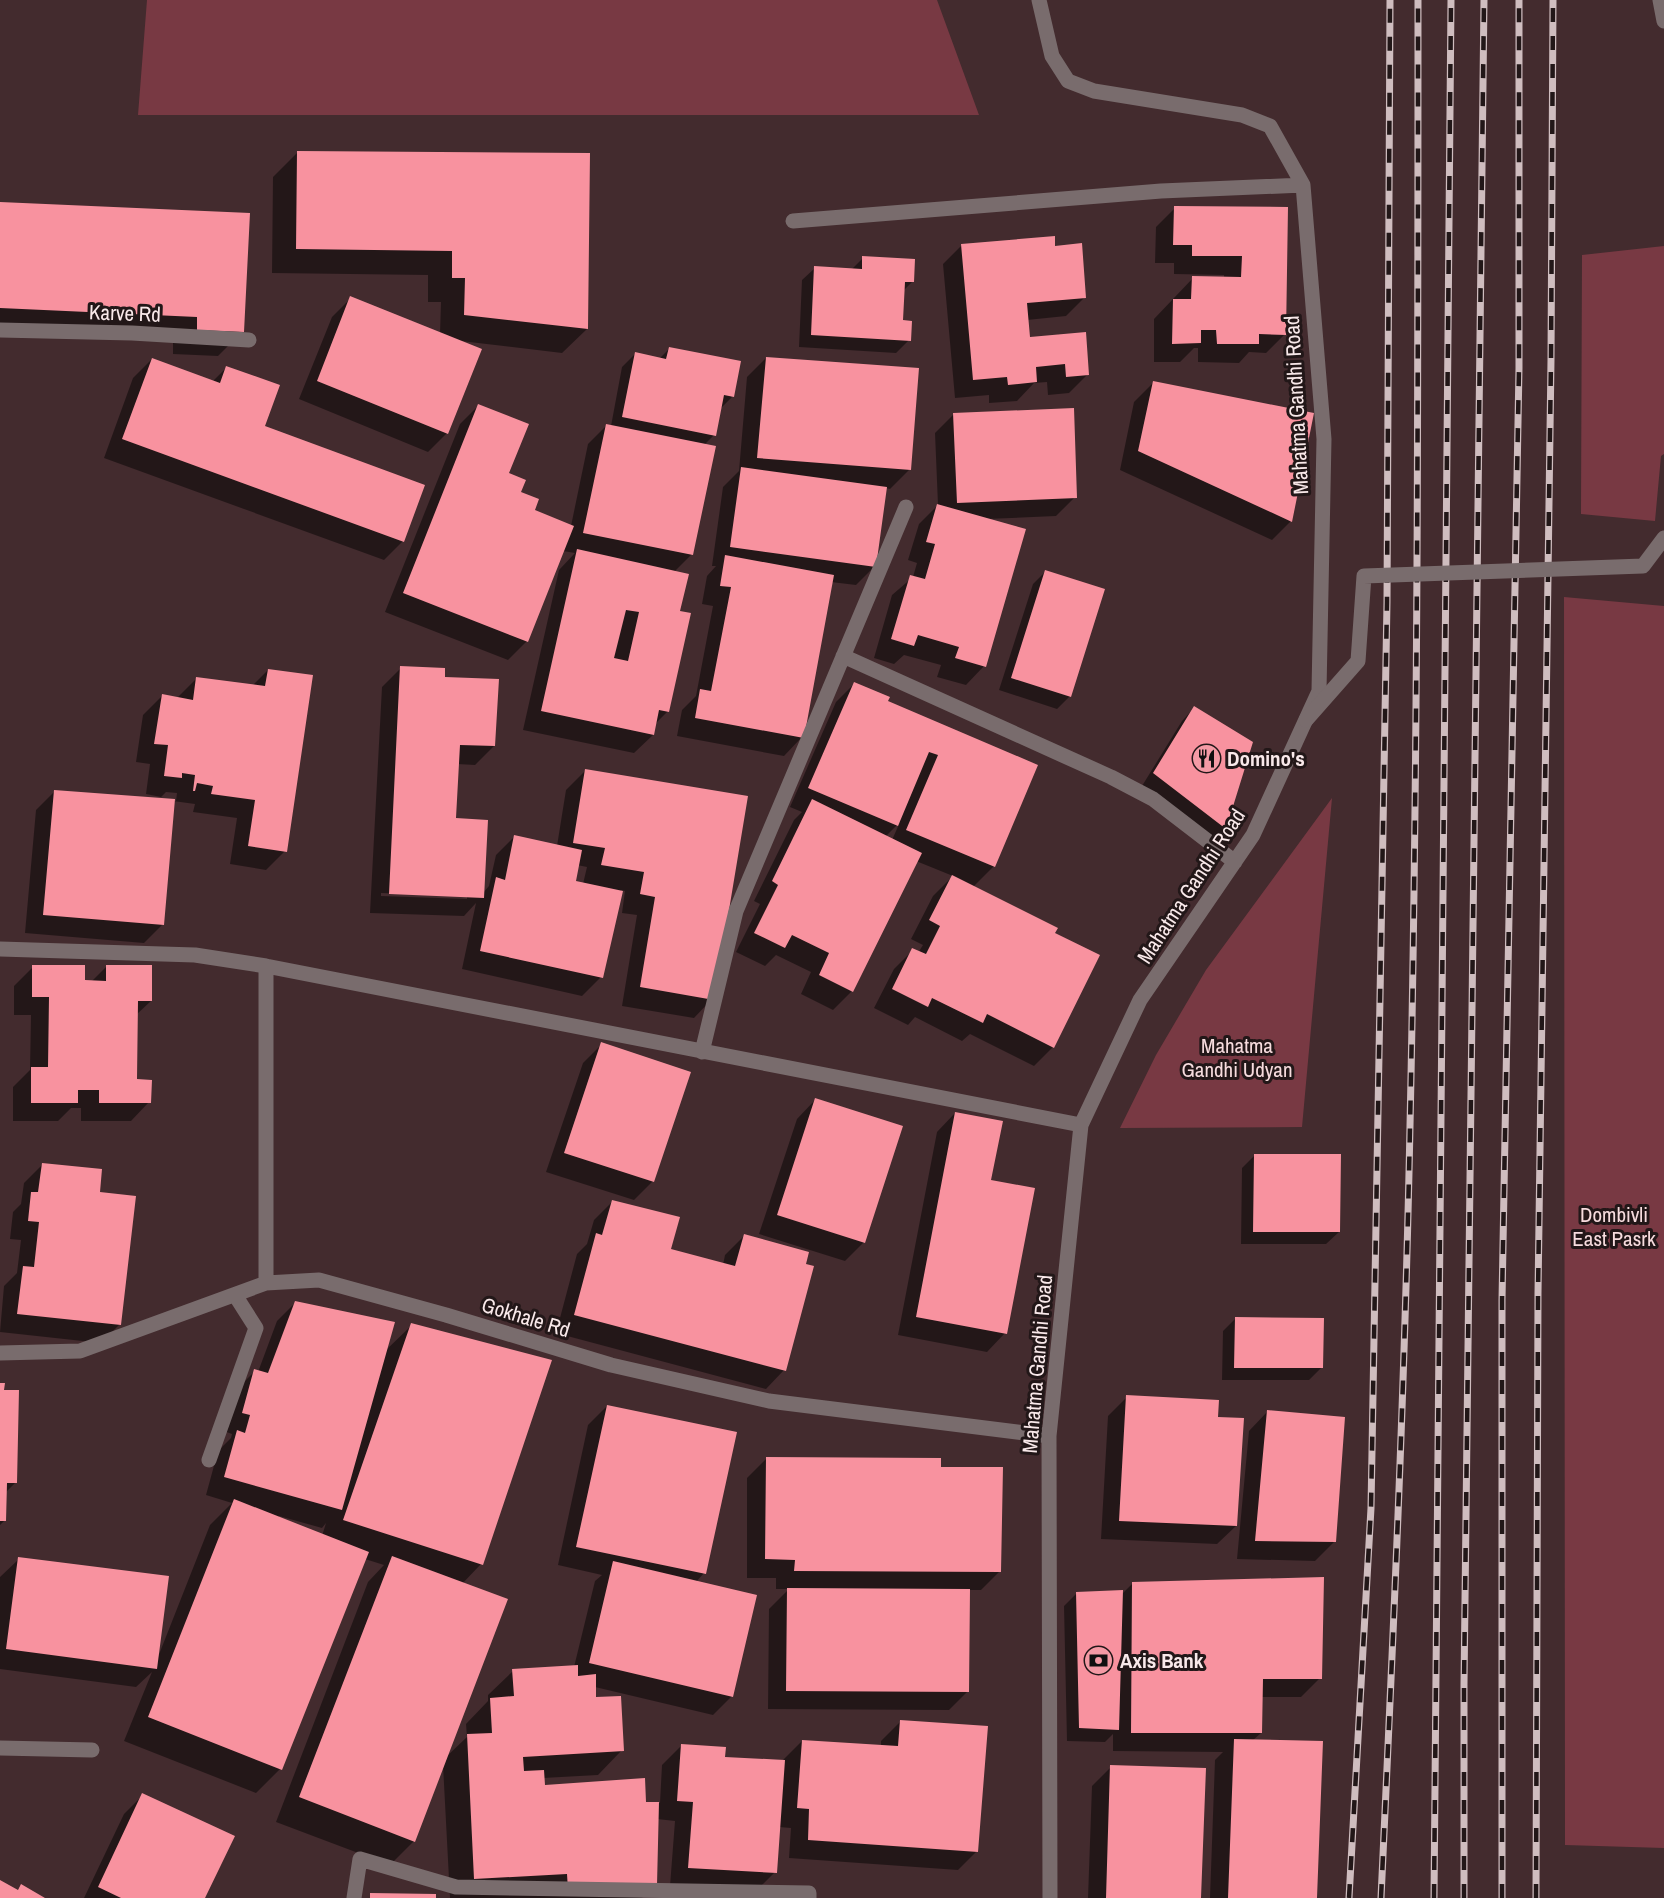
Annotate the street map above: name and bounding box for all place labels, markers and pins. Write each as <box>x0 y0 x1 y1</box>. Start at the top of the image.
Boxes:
restaurant icon: Domino's <box>1190 742 1222 774</box>
place label: Domino's <box>1227 744 1305 773</box>
bank icon: Axis Bank <box>1083 1644 1115 1676</box>
place label: Axis Bank <box>1120 1646 1204 1675</box>

